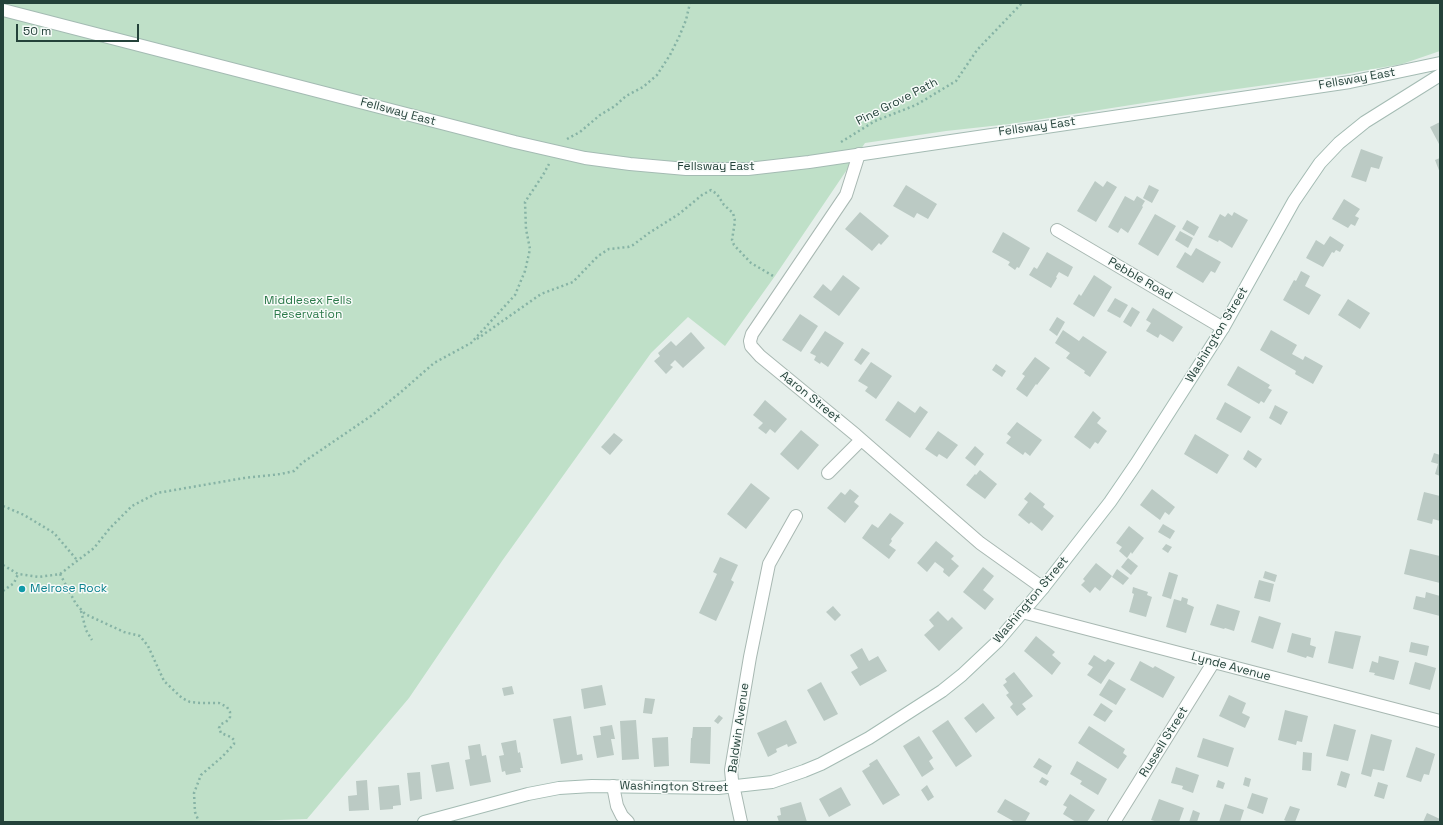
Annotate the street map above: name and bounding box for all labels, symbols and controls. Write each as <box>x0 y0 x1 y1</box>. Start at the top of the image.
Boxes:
scale bar <box>18 16 141 42</box>
text: 50 m <box>23 23 51 39</box>
street label: Fellsway East <box>1318 65 1396 93</box>
street label: Pine Grove Path <box>854 75 940 129</box>
street label: Fellsway East <box>359 95 437 129</box>
street label: Fellsway East <box>998 114 1076 140</box>
street label: Fellsway East <box>677 160 755 174</box>
street label: Pebble Road <box>1105 255 1175 303</box>
street label: Washington Street <box>1183 285 1251 385</box>
park label: Middlesex Fells Reservation <box>264 294 352 322</box>
street label: Aaron Street <box>777 368 843 426</box>
street label: Washington Street <box>991 554 1071 646</box>
place label: Melrose Rock <box>30 582 107 596</box>
marker: Melrose Rock <box>17 584 27 594</box>
street label: Lynde Avenue <box>1190 649 1272 685</box>
street label: Baldwin Avenue <box>726 682 752 774</box>
street label: Russell Street <box>1137 704 1191 780</box>
street label: Washington Street <box>620 779 728 795</box>

